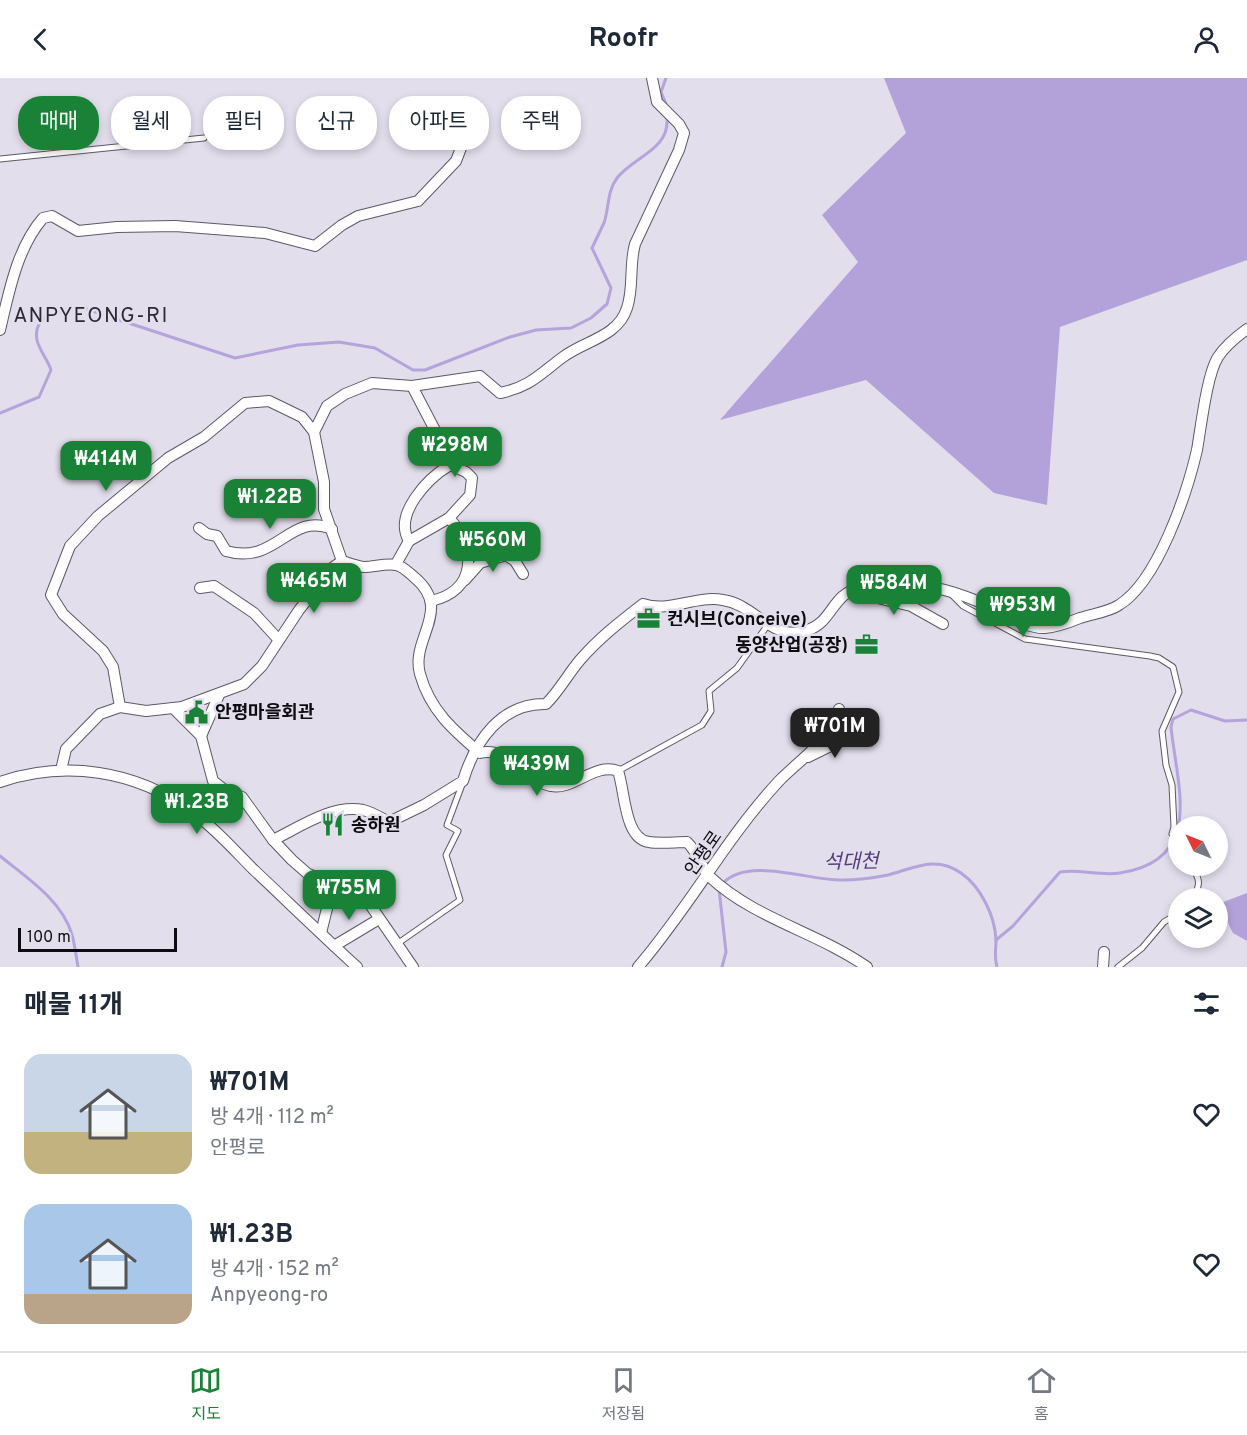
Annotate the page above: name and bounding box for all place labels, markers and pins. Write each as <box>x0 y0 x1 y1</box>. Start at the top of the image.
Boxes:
pin: ₩298M <box>413 427 497 478</box>
pin: ₩414M <box>64 441 148 492</box>
pin: ₩1.22B <box>221 479 319 530</box>
pin: ₩560M <box>451 522 535 573</box>
pin: ₩465M <box>272 563 356 614</box>
pin: ₩584M <box>852 565 936 616</box>
pin: ₩953M <box>981 587 1065 638</box>
office icon: 컨시브(Conceive) <box>636 606 662 632</box>
place label: 컨시브(Conceive) <box>667 609 807 632</box>
office icon: 동양산업(공장) <box>853 632 879 658</box>
place label: 동양산업(공장) <box>735 635 848 658</box>
public building icon: 안평마을회관 <box>184 699 210 725</box>
place label: 안평마을회관 <box>215 702 315 725</box>
pin: ₩701M <box>793 708 877 759</box>
pin: ₩439M <box>495 746 579 797</box>
pin: ₩1.23B <box>148 784 246 835</box>
restaurant icon: 송하원 <box>320 812 346 838</box>
place label: 송하원 <box>351 815 401 838</box>
pin: ₩755M <box>307 870 391 921</box>

